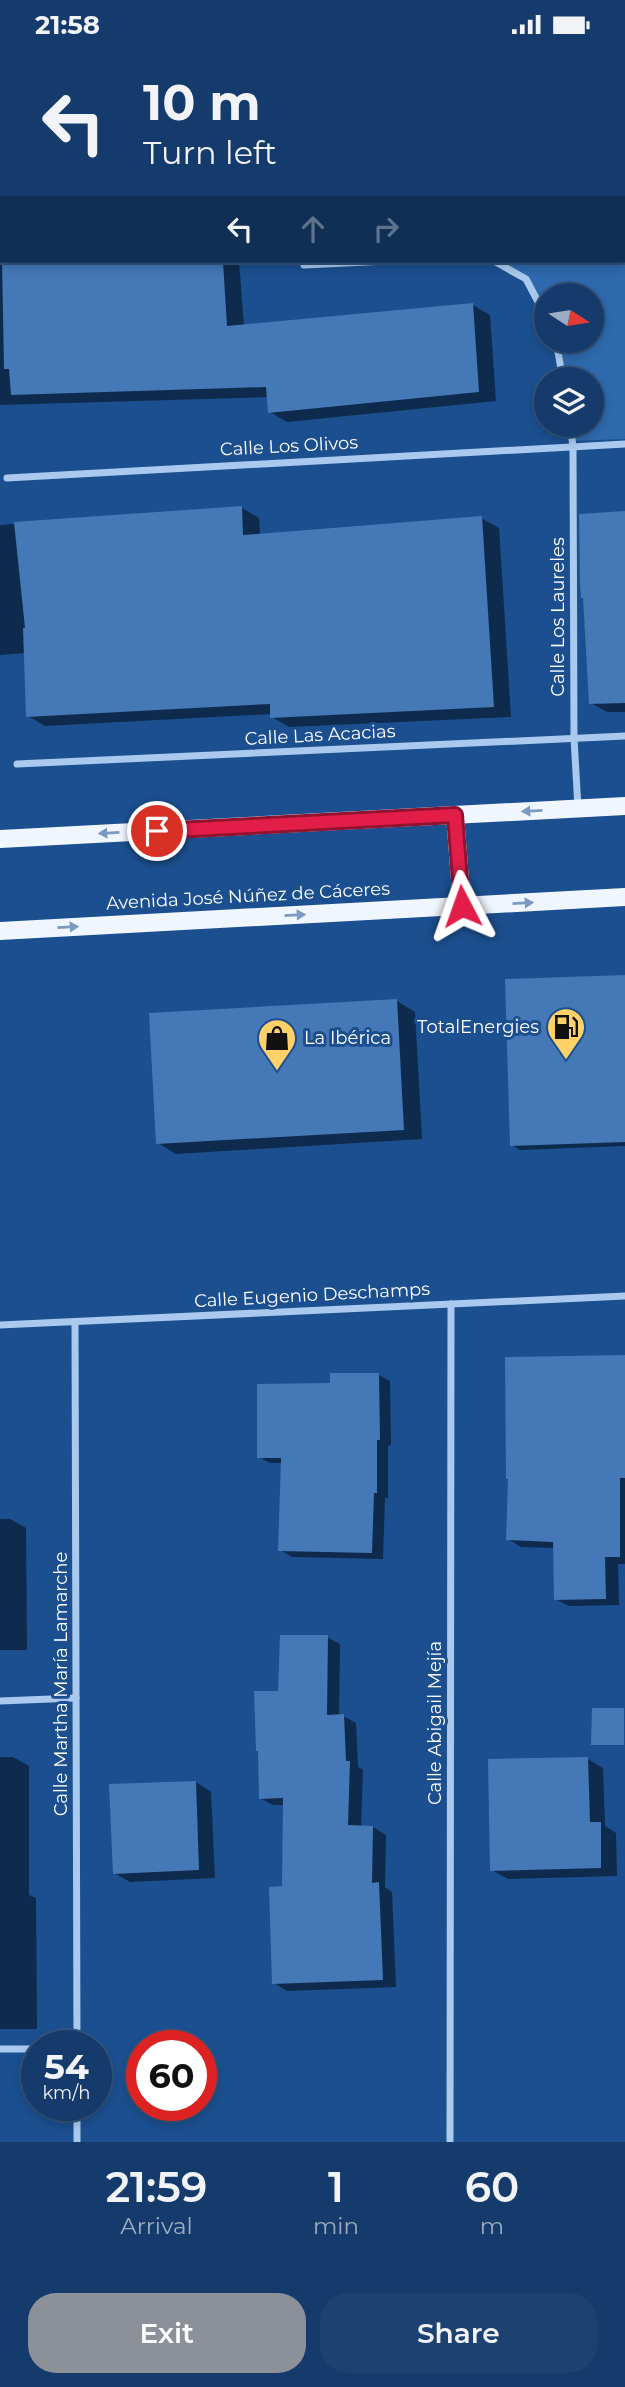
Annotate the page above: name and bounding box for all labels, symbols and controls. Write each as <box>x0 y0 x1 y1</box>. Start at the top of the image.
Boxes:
text: 21:58 <box>35 9 100 41</box>
text: 10 m <box>143 73 261 132</box>
icon: left <box>28 77 119 168</box>
text: Turn left <box>143 133 277 172</box>
icon: left <box>221 210 259 248</box>
icon: ahead <box>294 210 332 248</box>
icon: right <box>367 210 405 248</box>
north arrow <box>534 283 604 353</box>
map controls <box>534 283 604 437</box>
button: layers <box>534 367 604 437</box>
street label: Calle Los Olivos <box>219 431 359 461</box>
street label: Calle Los Laureles <box>547 537 569 697</box>
street label: Calle Las Acacias <box>244 720 396 750</box>
pin <box>127 801 187 861</box>
one-way arrow <box>521 806 543 817</box>
icon: arrive <box>138 812 176 850</box>
one-way arrow <box>98 828 120 839</box>
position arrow <box>425 869 499 943</box>
street label: Avenida José Núñez de Cáceres <box>106 878 391 914</box>
one-way arrow <box>512 897 534 908</box>
one-way arrow <box>285 909 307 920</box>
one-way arrow <box>57 921 79 932</box>
fuel station icon: TotalEnergies <box>545 1006 587 1061</box>
place label: TotalEnergies <box>417 1016 539 1038</box>
shop icon: La Ibérica <box>256 1017 298 1072</box>
place label: La Ibérica <box>304 1027 391 1049</box>
street label: Calle Eugenio Deschamps <box>194 1278 431 1312</box>
street label: Calle Martha María Lamarche <box>50 1552 72 1816</box>
street label: Calle Abigail Mejía <box>424 1641 446 1805</box>
speed limit sign: 60 <box>126 2030 217 2121</box>
text: 54 <box>44 2045 89 2088</box>
text: km/h <box>42 2082 91 2104</box>
text: 21:59 <box>106 2161 207 2213</box>
text: 1 <box>328 2161 344 2213</box>
text: 60 <box>465 2161 519 2213</box>
text: Arrival <box>120 2212 193 2240</box>
text: min <box>313 2212 359 2240</box>
text: m <box>480 2212 504 2240</box>
button: Exit <box>28 2293 306 2373</box>
button: Share <box>320 2293 597 2373</box>

